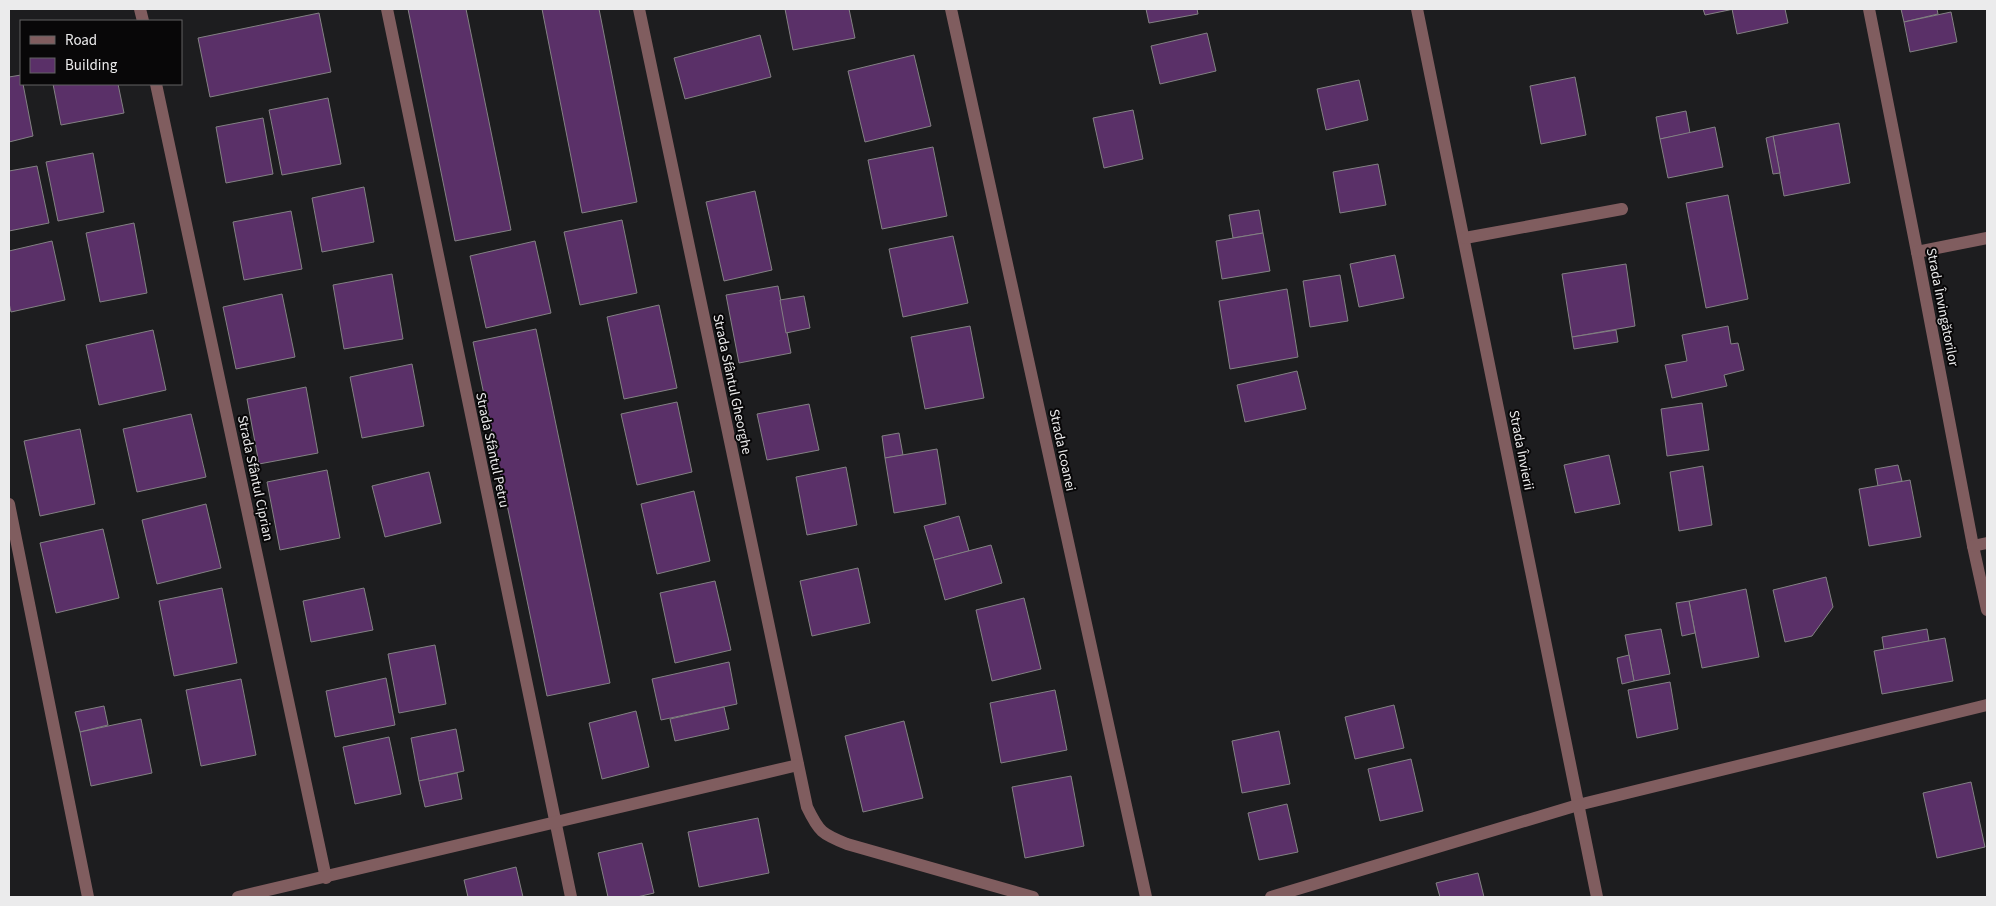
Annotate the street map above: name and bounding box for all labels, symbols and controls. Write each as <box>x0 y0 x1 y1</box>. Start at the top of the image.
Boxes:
legend <box>20 20 182 85</box>
text: Road <box>65 30 97 51</box>
text: Building <box>65 55 118 76</box>
street label: Strada Învingătorilor <box>1921 246 1963 368</box>
street label: Strada Sfântul Gheorghe <box>707 312 757 456</box>
street label: Strada Sfântul Petru <box>470 391 514 510</box>
street label: Strada Icoanei <box>1044 407 1080 493</box>
street label: Strada Învierii <box>1503 408 1539 492</box>
street label: Strada Sfântul Ciprian <box>232 414 278 543</box>

